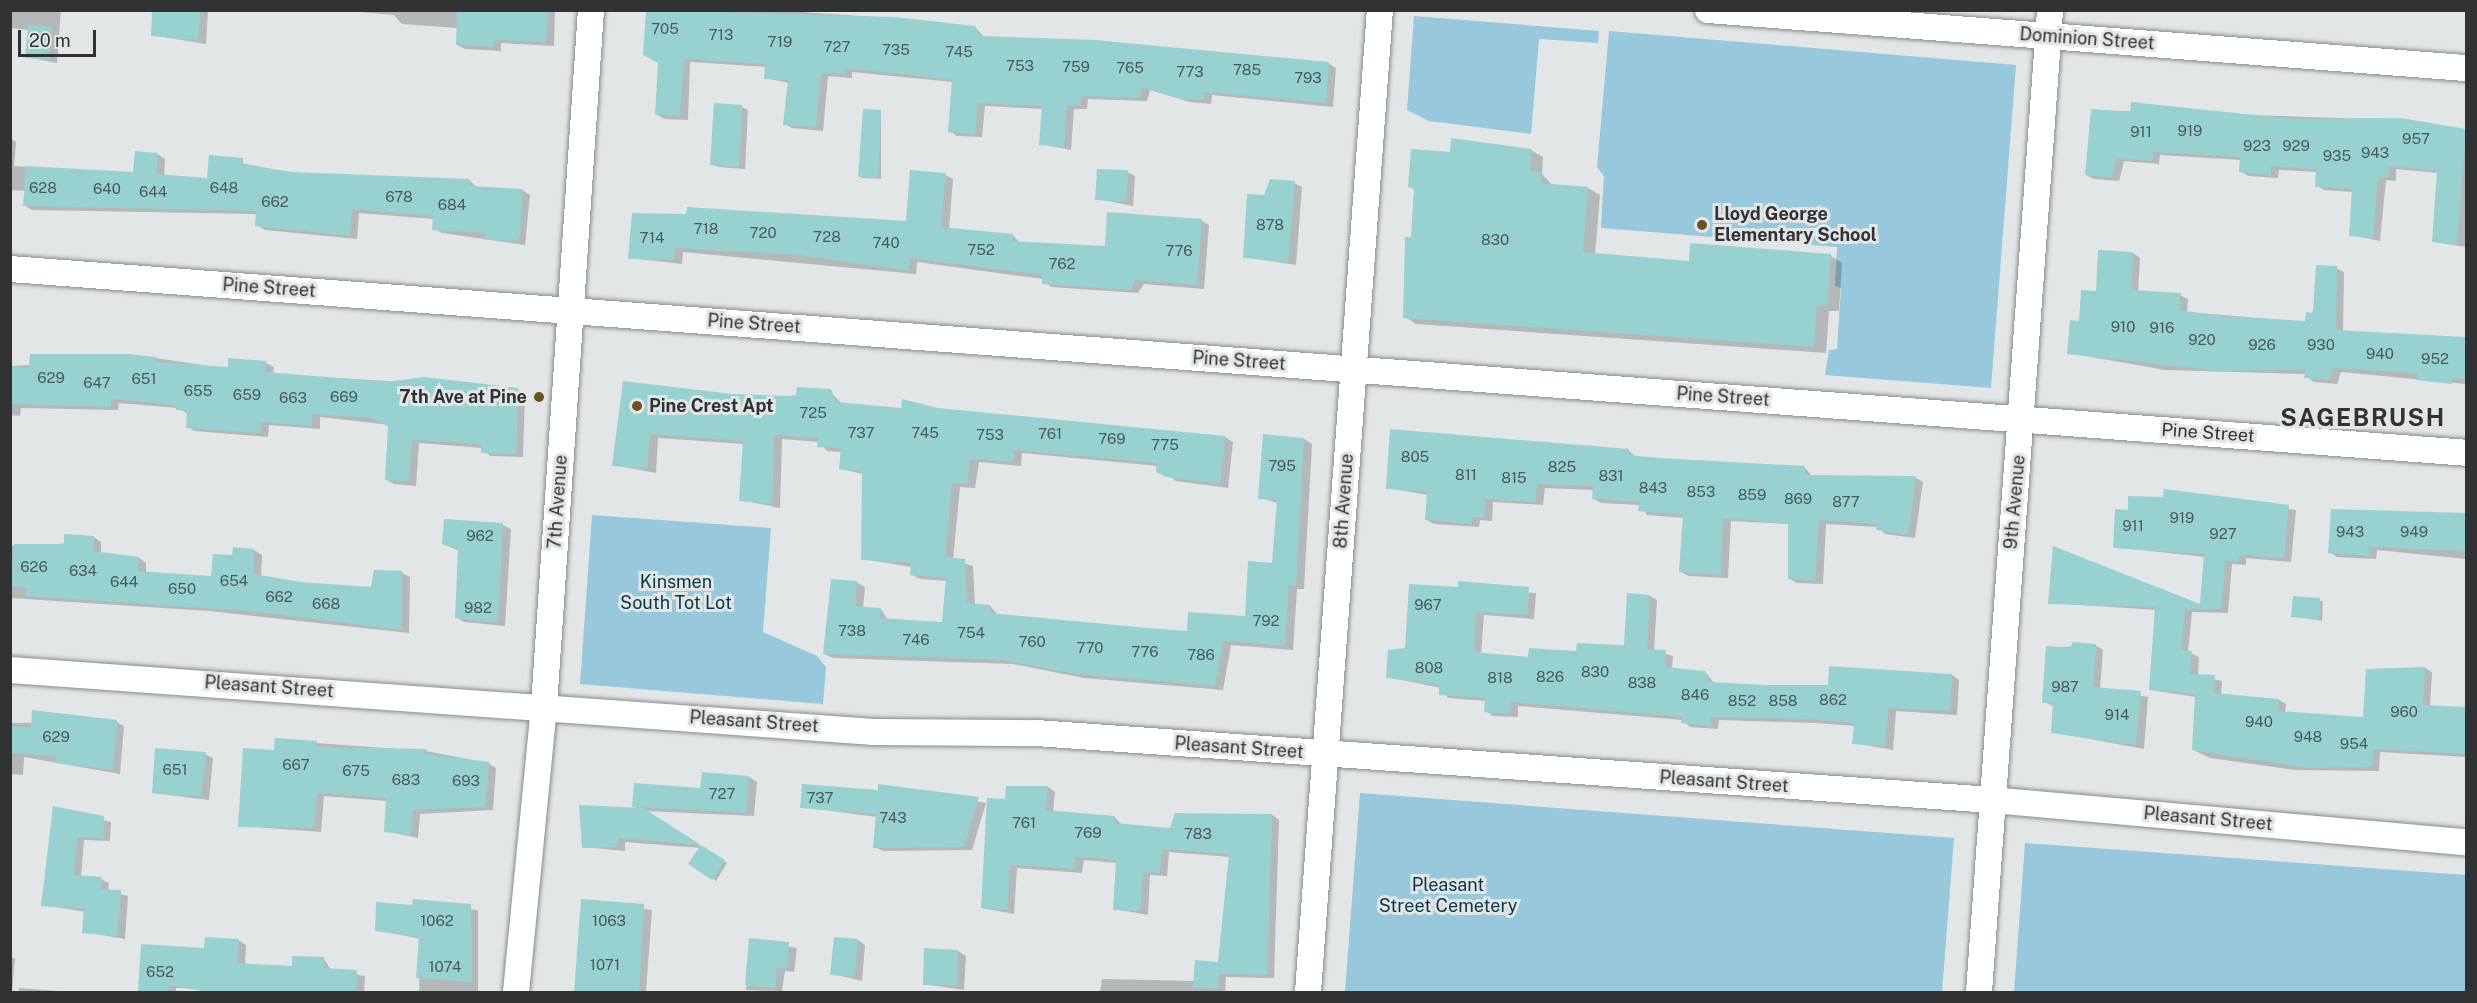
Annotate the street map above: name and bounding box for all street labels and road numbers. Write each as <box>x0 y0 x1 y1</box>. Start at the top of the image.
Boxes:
street label: Dominion Street <box>2019 24 2155 54</box>
street label: Pine Street <box>222 274 316 302</box>
street label: Pine Street <box>707 310 801 338</box>
street label: Pine Street <box>1192 347 1286 375</box>
street label: Pine Street <box>1676 383 1770 411</box>
street label: Pine Street <box>2161 419 2255 447</box>
street label: 8th Avenue <box>1330 453 1358 549</box>
street label: 7th Avenue <box>544 454 572 550</box>
street label: 9th Avenue <box>2000 454 2030 550</box>
street label: Pleasant Street <box>204 672 334 702</box>
street label: Pleasant Street <box>689 707 819 737</box>
street label: Pleasant Street <box>1174 733 1304 763</box>
street label: Pleasant Street <box>1659 767 1789 797</box>
street label: Pleasant Street <box>2143 803 2273 835</box>

